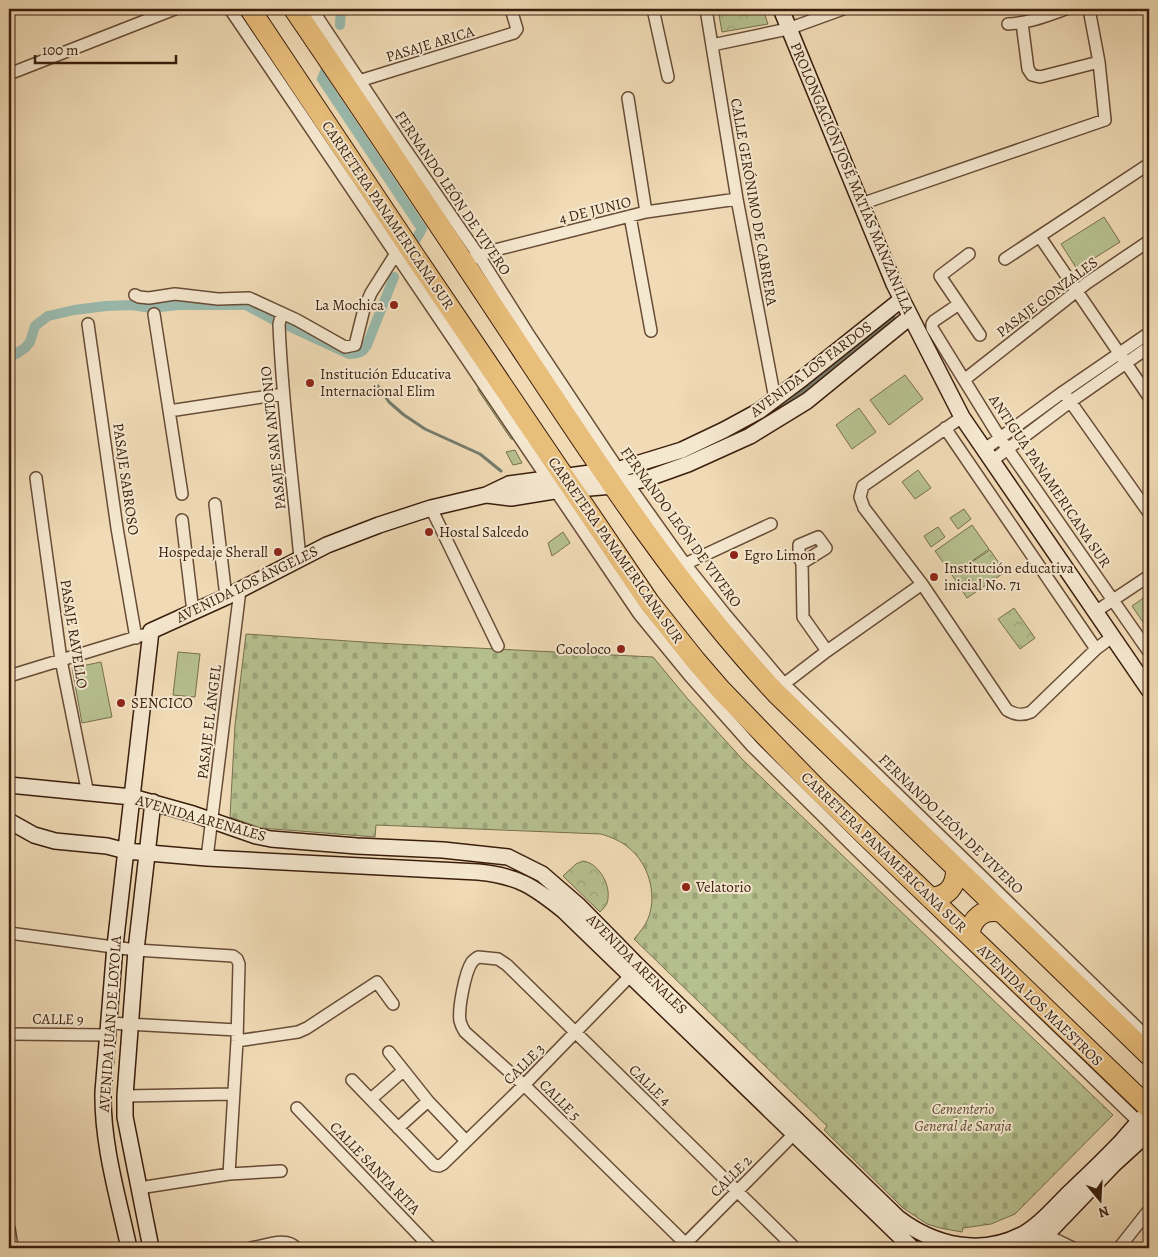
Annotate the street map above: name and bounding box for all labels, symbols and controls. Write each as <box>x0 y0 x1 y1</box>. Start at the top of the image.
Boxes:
street label: PASAJE ARICA <box>383 21 477 67</box>
scale bar <box>35 32 176 64</box>
street label: PROLONGACIÓN JOSÉ MATÍAS MANZANILLA <box>786 39 919 317</box>
text: 100 m <box>42 40 79 60</box>
street label: CALLE GERÓNIMO DE CABRERA <box>726 97 782 308</box>
street label: FERNANDO LEÓN DE VIVERO <box>390 107 516 279</box>
street label: CARRETERA PANAMERICANA SUR <box>317 117 459 314</box>
street label: 4 DE JUNIO <box>557 191 633 229</box>
street label: PASAJE GONZALES <box>992 252 1102 342</box>
place label: La Mochica <box>315 295 384 315</box>
marker: La Mochica <box>388 299 400 311</box>
street label: AVENIDA LOS FARDOS <box>745 317 876 422</box>
place label: Institución Educativa Internacional Elim <box>320 364 451 401</box>
street label: PASAJE SAN ANTONIO <box>256 365 290 511</box>
marker: Institución Educativa Internacional Elim <box>304 377 316 389</box>
street label: ANTIGUA PANAMERICANA SUR <box>984 390 1116 572</box>
street label: PASAJE SABROSO <box>108 422 144 536</box>
street label: FERNANDO LEÓN DE VIVERO <box>616 443 746 611</box>
street label: CARRETERA PANAMERICANA SUR <box>544 453 689 648</box>
place label: Hostal Salcedo <box>439 522 529 542</box>
marker: Hostal Salcedo <box>423 526 435 538</box>
street label: AVENIDA LOS ÁNGELES <box>172 541 321 628</box>
place label: Hospedaje Sherall <box>158 542 268 562</box>
place label: Egro Limon <box>744 545 816 565</box>
marker: Hospedaje Sherall <box>272 546 284 558</box>
marker: Egro Limon <box>728 549 740 561</box>
place label: Institución educativa inicial No. 71 <box>944 558 1074 595</box>
marker: Institución educativa inicial No. 71 <box>928 571 940 583</box>
street label: PASAJE RAVELLO <box>55 578 93 690</box>
place label: Cocoloco <box>556 639 611 659</box>
marker: Cocoloco <box>615 643 627 655</box>
street label: PASAJE EL ÁNGEL <box>192 663 226 780</box>
place label: SENCICO <box>131 693 193 713</box>
marker: SENCICO <box>115 697 127 709</box>
street label: FERNANDO LEÓN DE VIVERO <box>874 749 1028 899</box>
street label: CARRETERA PANAMERICANA SUR <box>797 767 972 937</box>
street label: AVENIDA ARENALES <box>133 790 269 846</box>
place label: Velatorio <box>695 877 751 897</box>
marker: Velatorio <box>680 881 692 893</box>
street label: AVENIDA ARENALES <box>582 909 692 1019</box>
street label: AVENIDA JUAN DE LOYOLA <box>94 935 126 1114</box>
street label: AVENIDA LOS MAESTROS <box>972 939 1107 1070</box>
street label: CALLE 9 <box>32 1009 84 1029</box>
street label: CALLE 3 <box>499 1039 549 1089</box>
street label: CALLE 4 <box>625 1060 676 1110</box>
street label: CALLE 5 <box>535 1075 585 1125</box>
park label: Cementerio General de Saraja <box>914 1099 1012 1136</box>
street label: CALLE SANTA RITA <box>325 1117 425 1219</box>
street label: CALLE 2 <box>706 1151 756 1201</box>
north arrow <box>1076 1174 1126 1224</box>
text: N <box>1096 1201 1112 1222</box>

